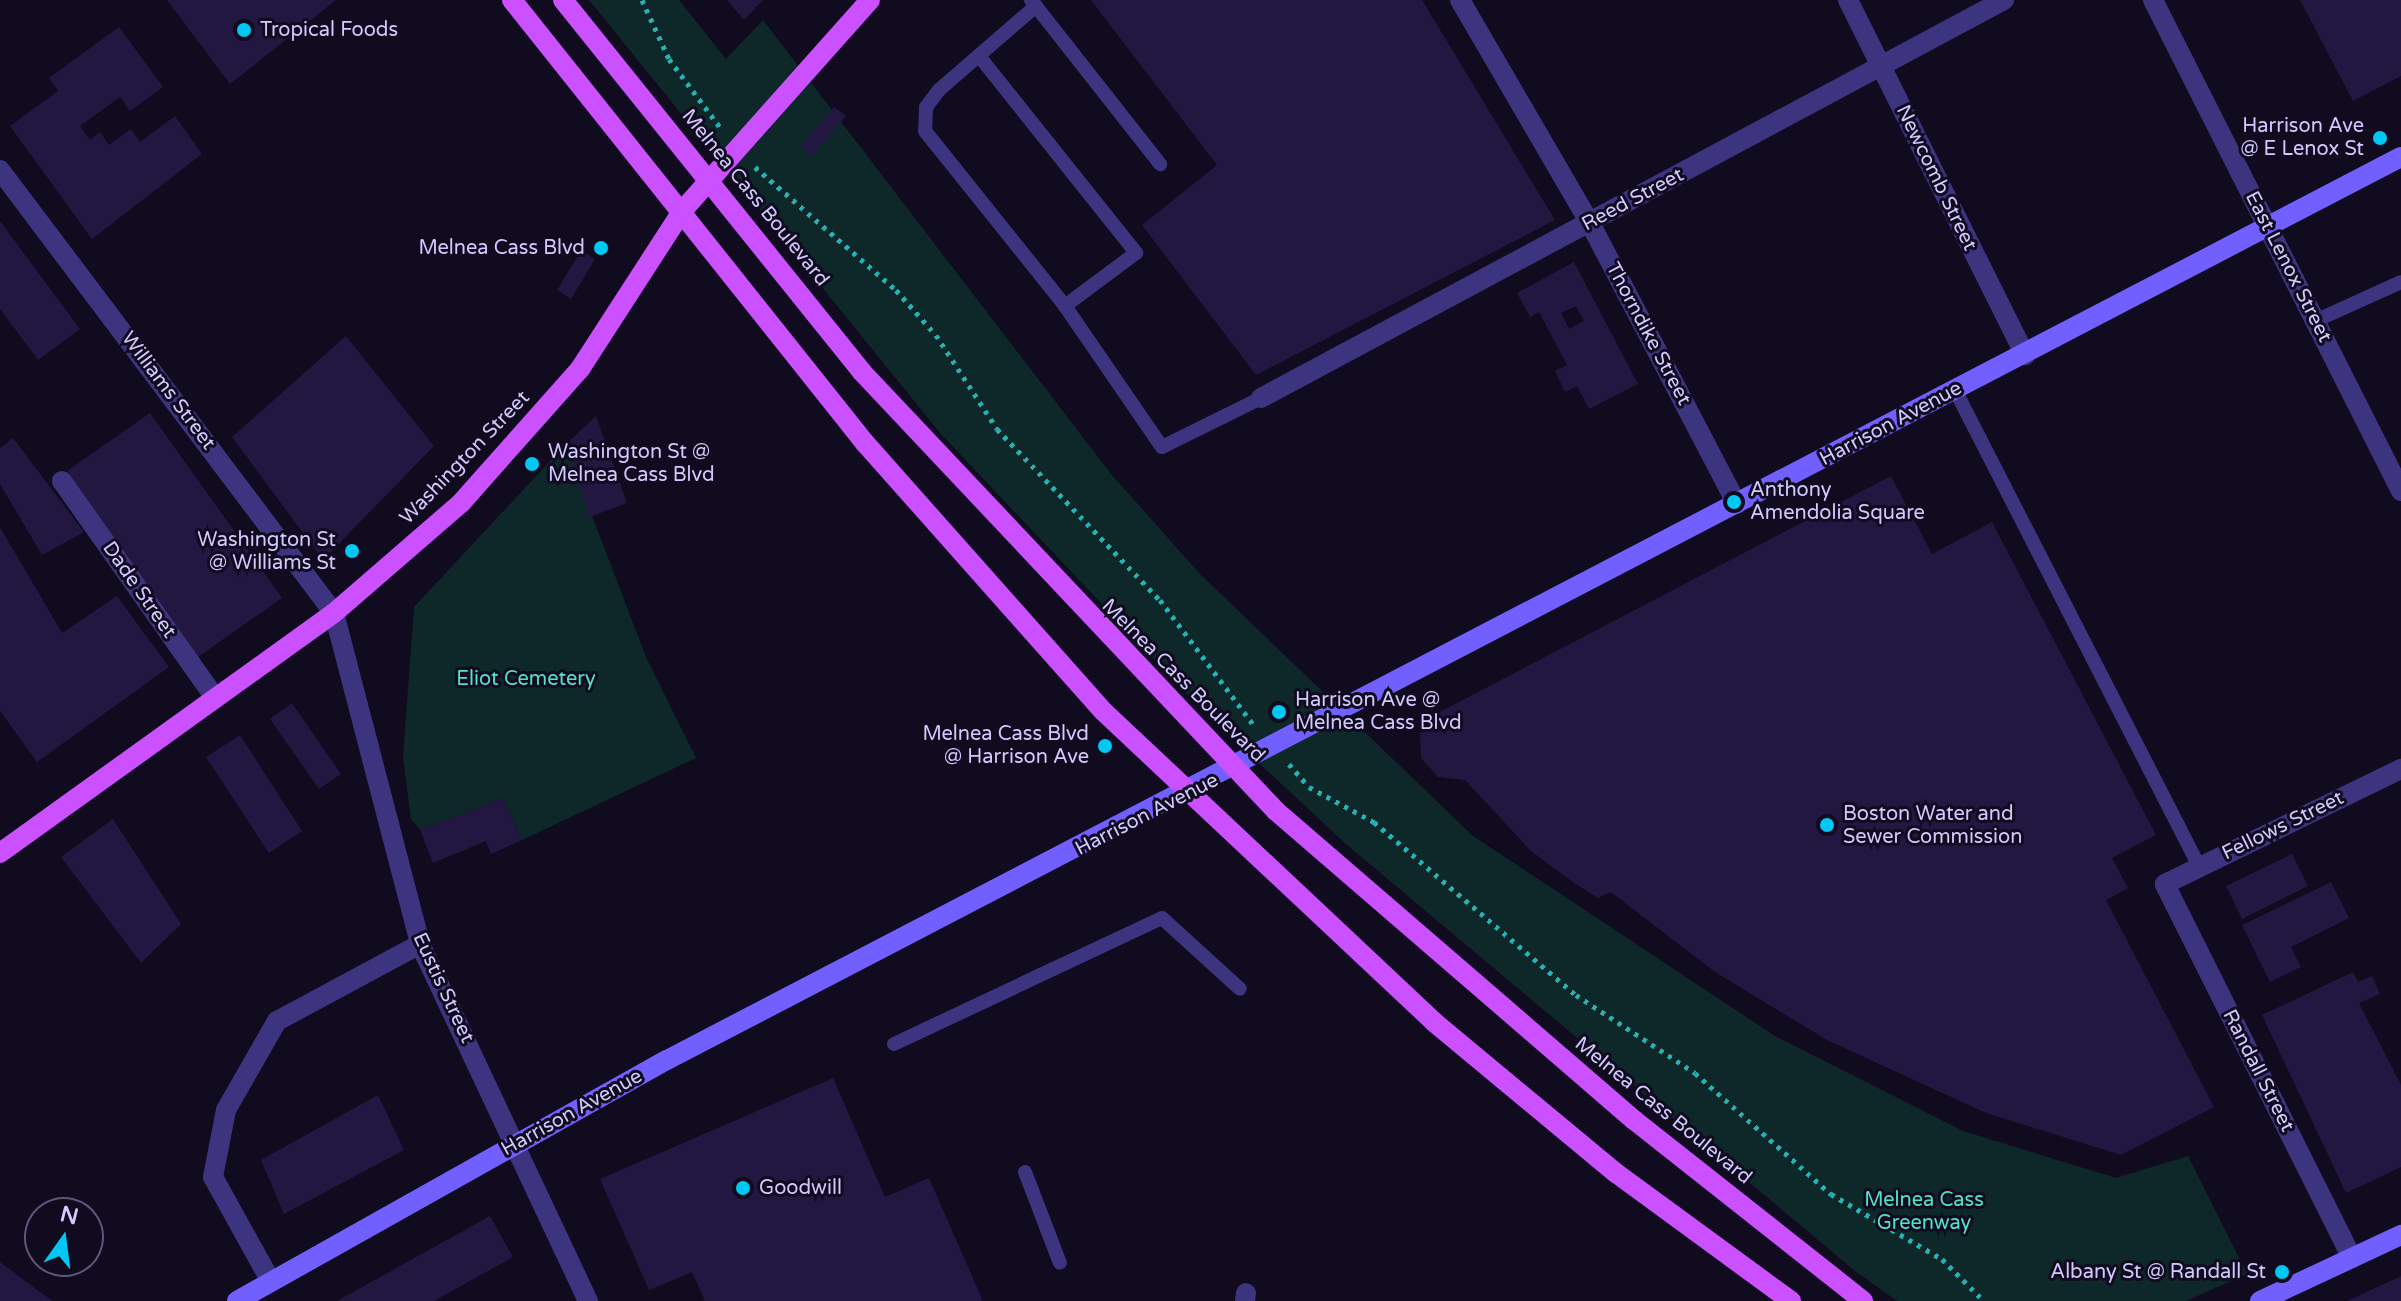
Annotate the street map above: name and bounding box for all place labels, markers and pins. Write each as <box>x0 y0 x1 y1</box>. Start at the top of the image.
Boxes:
place label: Tropical Foods <box>260 18 398 42</box>
marker: Tropical Foods <box>235 21 253 39</box>
place label: Harrison Ave @ E Lenox St <box>2240 114 2364 161</box>
marker: Harrison Ave @ E Lenox St <box>2371 129 2389 147</box>
place label: Melnea Cass Blvd <box>418 236 585 260</box>
marker: Melnea Cass Blvd <box>592 239 610 257</box>
place label: Washington St @ Melnea Cass Blvd <box>548 440 715 487</box>
marker: Washington St @ Melnea Cass Blvd <box>523 455 541 473</box>
place label: Anthony Amendolia Square <box>1750 478 1925 525</box>
marker: Anthony Amendolia Square <box>1725 493 1743 511</box>
place label: Washington St @ Williams St <box>197 528 336 575</box>
marker: Washington St @ Williams St <box>343 542 361 560</box>
place label: Harrison Ave @ Melnea Cass Blvd <box>1295 688 1462 735</box>
marker: Harrison Ave @ Melnea Cass Blvd <box>1270 703 1288 721</box>
place label: Melnea Cass Blvd @ Harrison Ave <box>922 722 1089 769</box>
marker: Melnea Cass Blvd @ Harrison Ave <box>1096 737 1114 755</box>
place label: Boston Water and Sewer Commission <box>1843 802 2022 849</box>
marker: Boston Water and Sewer Commission <box>1818 816 1836 834</box>
place label: Goodwill <box>759 1176 842 1200</box>
marker: Goodwill <box>734 1179 752 1197</box>
place label: Albany St @ Randall St <box>2050 1260 2266 1284</box>
marker: Albany St @ Randall St <box>2273 1263 2291 1281</box>

